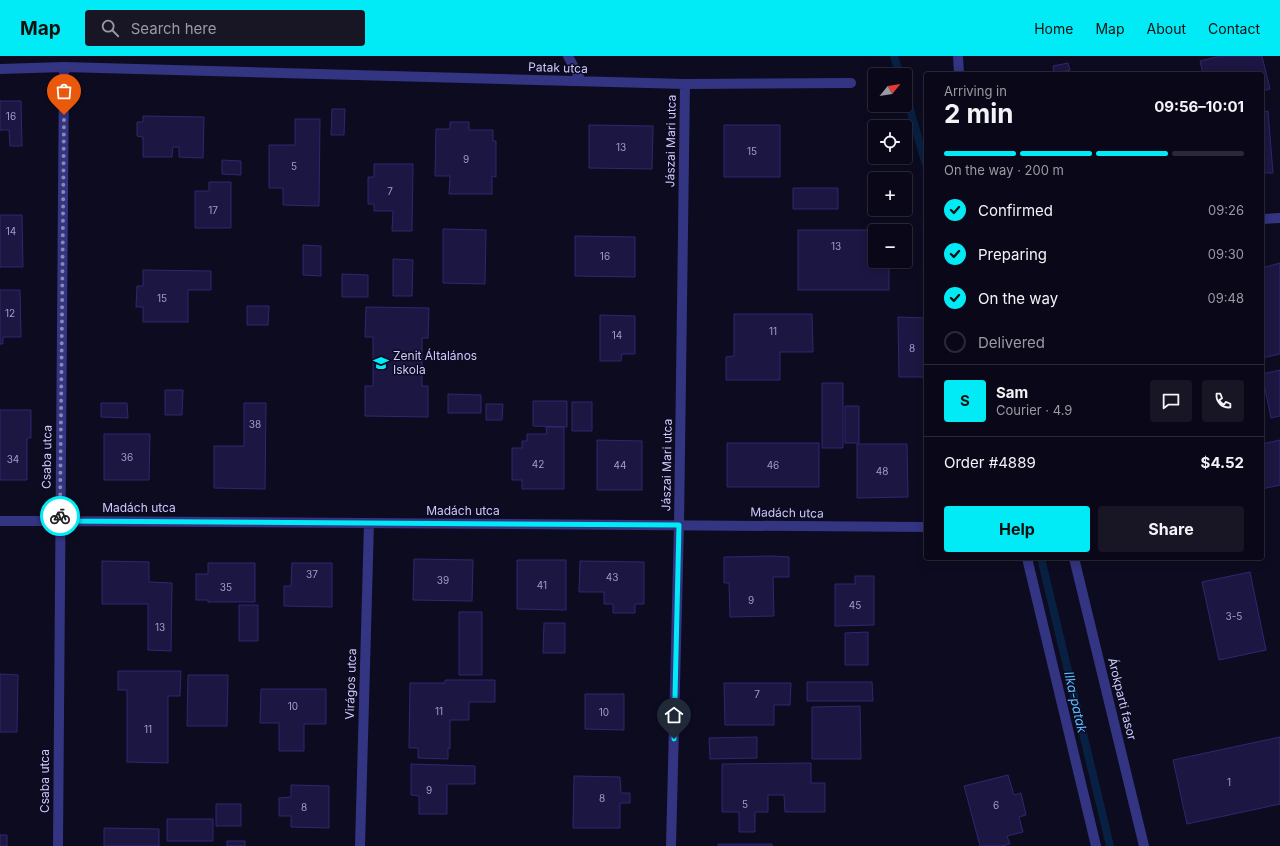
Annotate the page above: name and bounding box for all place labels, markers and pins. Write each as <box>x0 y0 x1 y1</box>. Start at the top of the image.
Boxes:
pin <box>47 74 81 115</box>
place label: Zenit Általános Iskola <box>393 348 477 377</box>
school or university icon: Zenit Általános Iskola <box>372 354 390 372</box>
pin <box>657 698 691 739</box>

